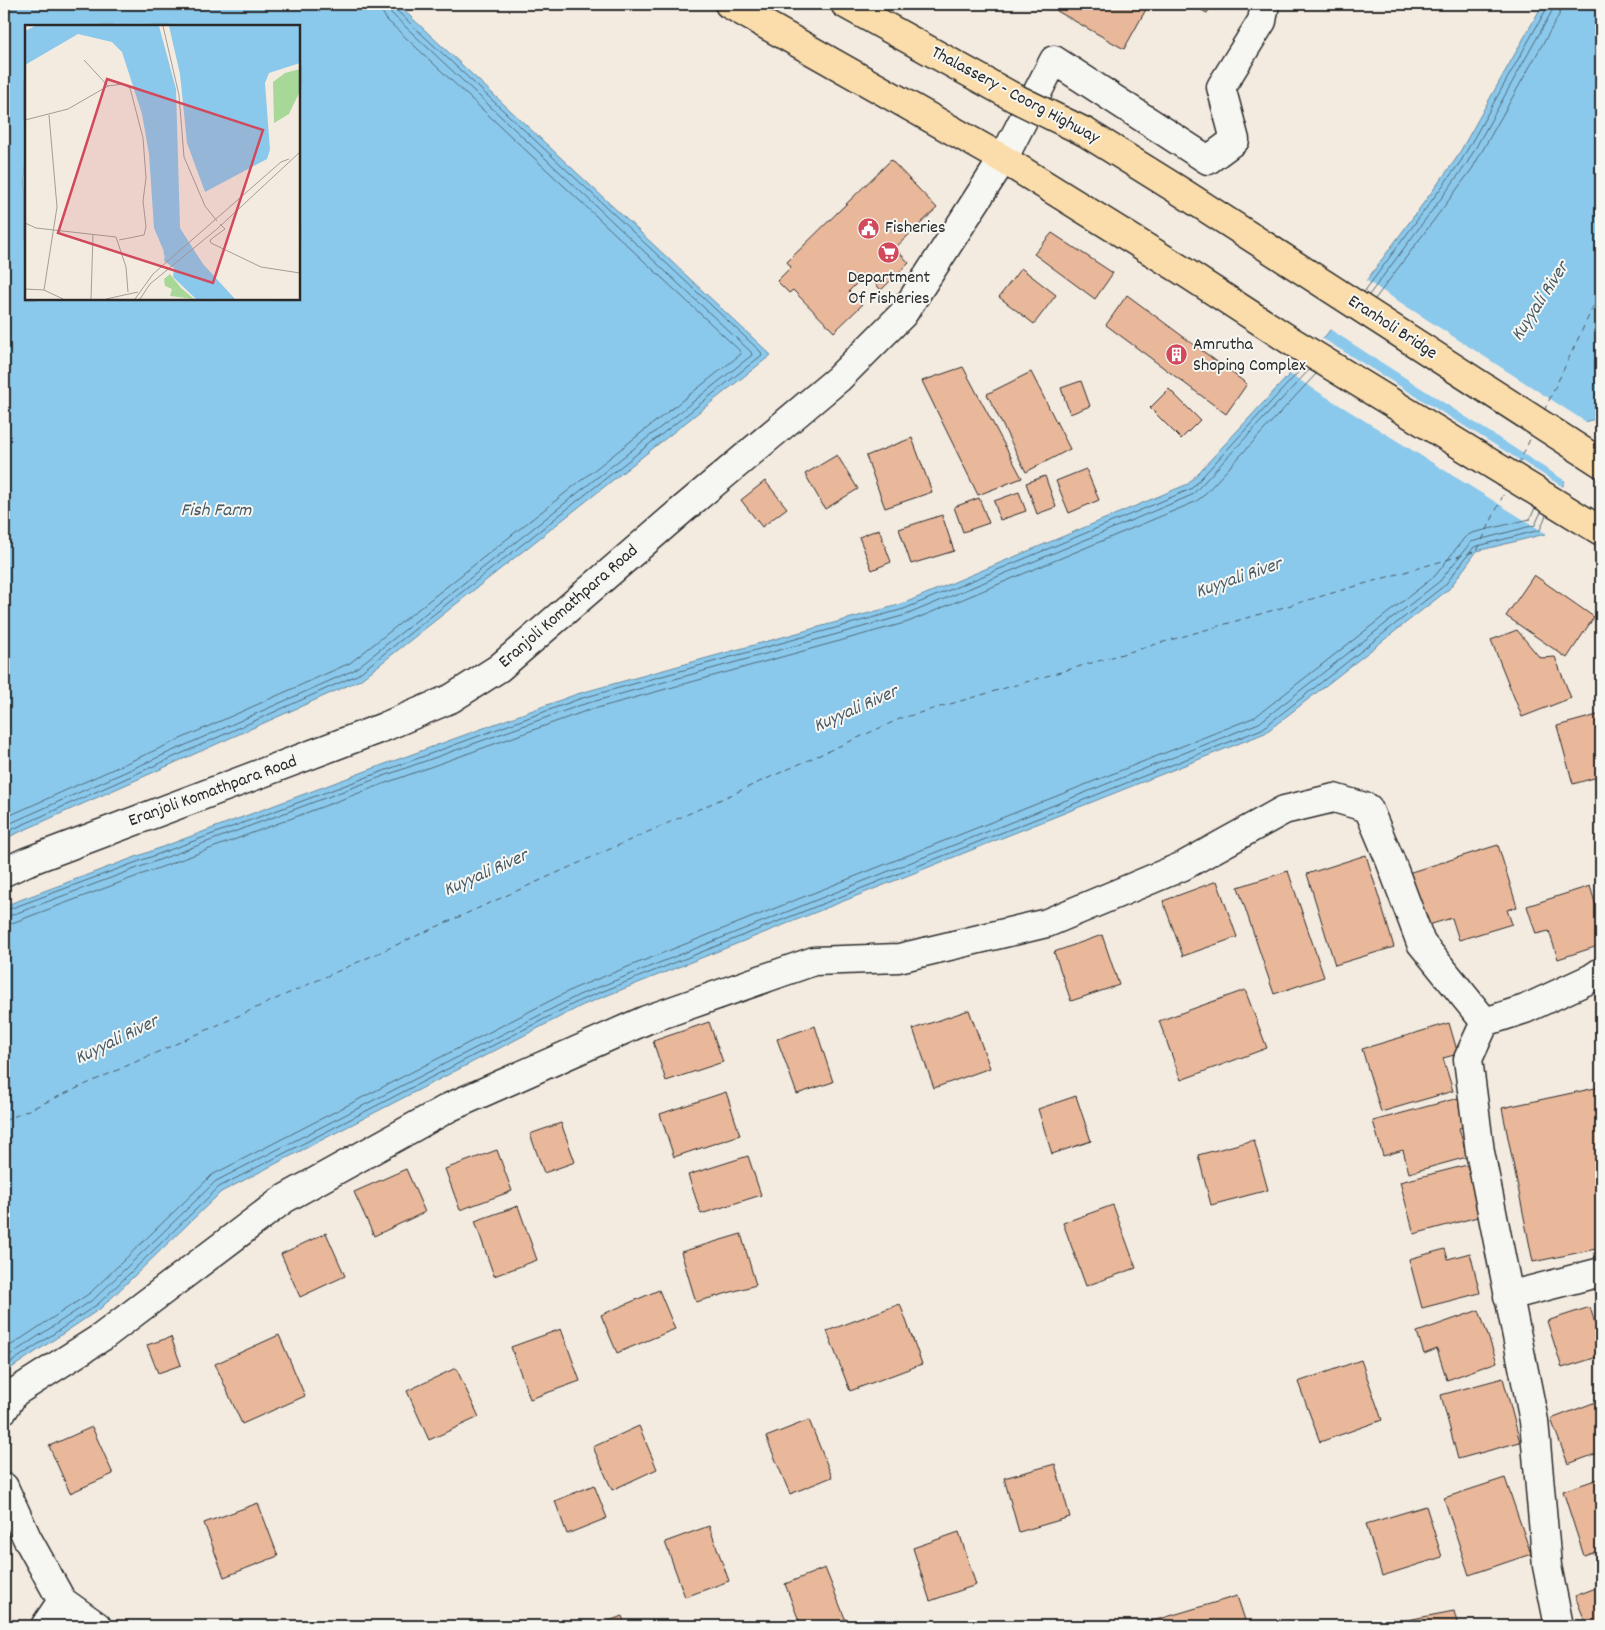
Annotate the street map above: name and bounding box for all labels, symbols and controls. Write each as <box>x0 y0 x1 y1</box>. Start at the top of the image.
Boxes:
inset map <box>25 25 300 300</box>
street label: Thalassery - Coorg Highway <box>926 41 1104 151</box>
public building icon: Fisheries <box>857 216 881 240</box>
place label: Fisheries <box>885 216 946 241</box>
supermarket icon: Department Of Fisheries <box>877 241 901 265</box>
water label: Kuyyali River <box>1505 255 1578 347</box>
place label: Department Of Fisheries <box>848 266 931 312</box>
street label: Eranholi Bridge <box>1342 290 1442 366</box>
place label: Amrutha Shoping Complex <box>1193 333 1306 379</box>
building icon: Amrutha Shoping Complex <box>1165 343 1189 367</box>
water label: Fish Farm <box>181 498 252 525</box>
street label: Eranjoli Komathpara Road <box>494 539 644 675</box>
water label: Kuyyali River <box>1192 551 1288 606</box>
water label: Kuyyali River <box>810 679 904 741</box>
street label: Eranjoli Komathpara Road <box>125 750 301 834</box>
water label: Kuyyali River <box>440 843 534 905</box>
water label: Kuyyali River <box>71 1008 165 1073</box>

